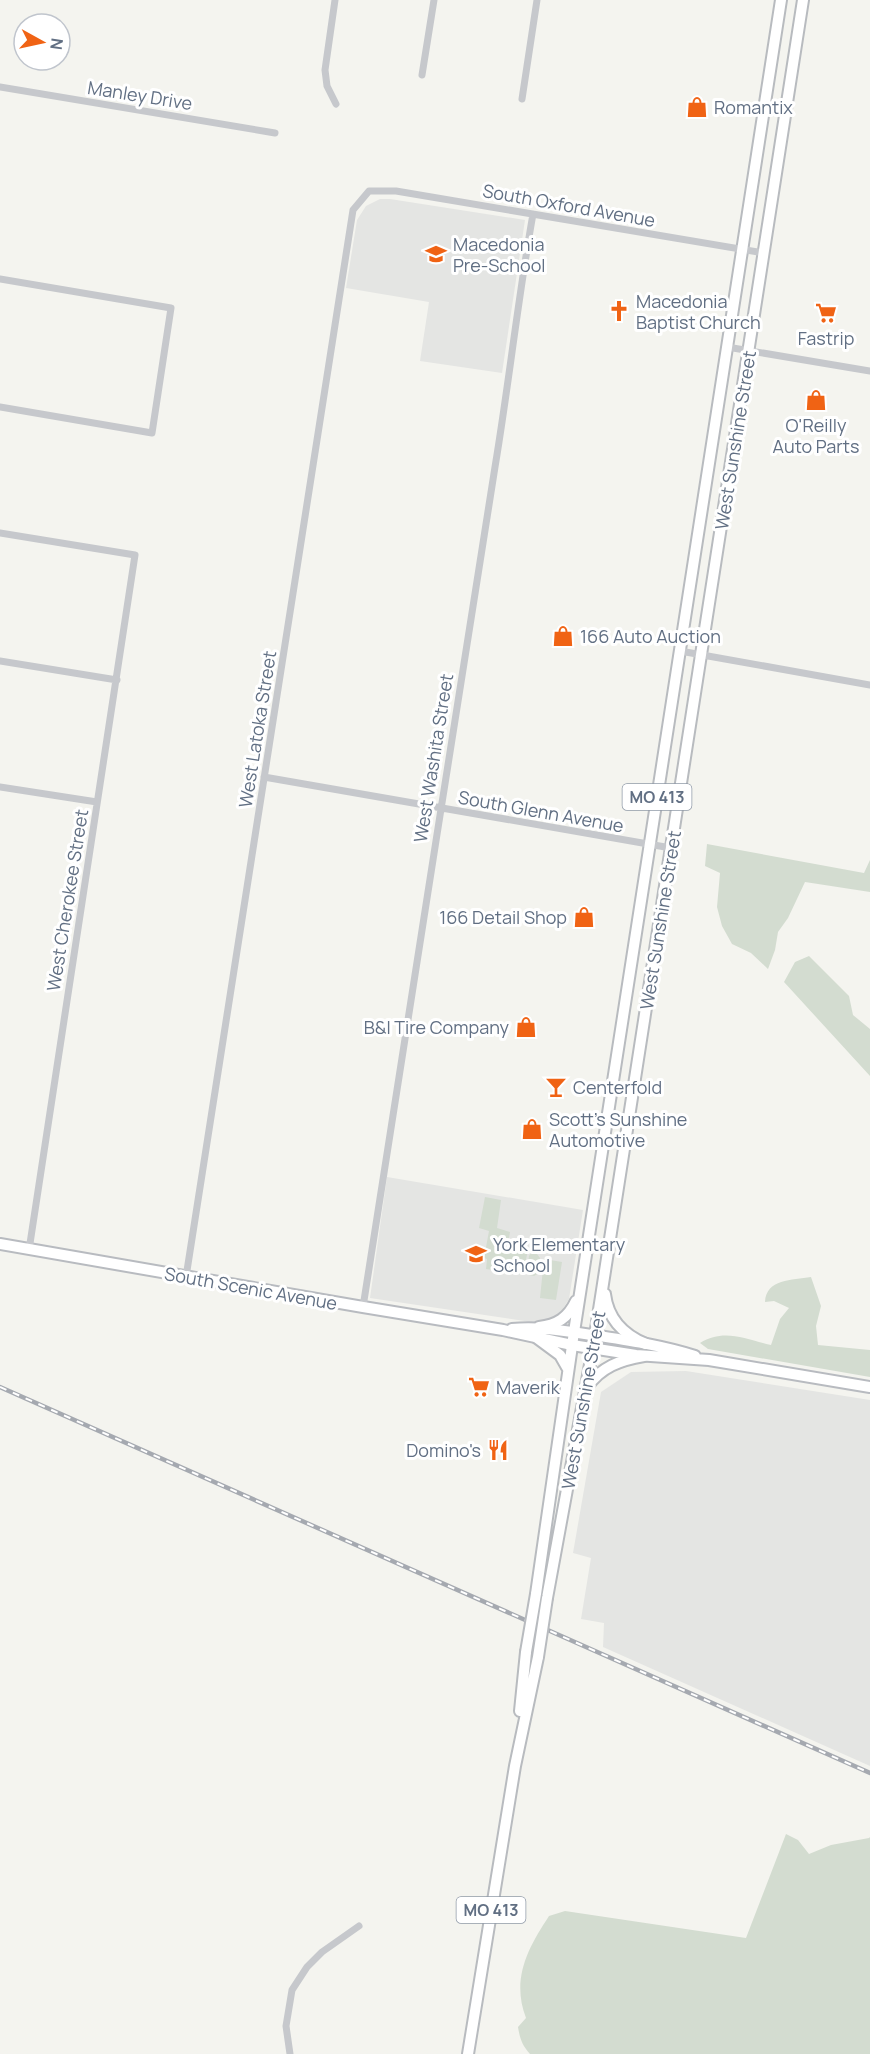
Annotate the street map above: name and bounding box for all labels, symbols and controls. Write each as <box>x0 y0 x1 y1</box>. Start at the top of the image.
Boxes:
north arrow <box>12 12 72 72</box>
text: N <box>45 37 69 51</box>
street label: Manley Drive <box>86 75 194 115</box>
shop icon: Romantix <box>685 95 709 119</box>
place label: Romantix <box>714 95 793 119</box>
street label: South Oxford Avenue <box>481 178 657 232</box>
place label: Macedonia Pre-School <box>453 232 546 277</box>
school or university icon: Macedonia Pre-School <box>424 242 448 266</box>
place label: Macedonia Baptist Church <box>636 289 761 334</box>
church icon: Macedonia Baptist Church <box>607 299 631 323</box>
supermarket icon: Fastrip <box>814 301 838 325</box>
place label: Fastrip <box>798 326 854 350</box>
street label: West Sunshine Street <box>709 349 761 531</box>
shop icon: O'Reilly Auto Parts <box>804 388 828 412</box>
place label: O'Reilly Auto Parts <box>773 413 859 458</box>
shop icon: 166 Auto Auction <box>551 624 575 648</box>
place label: 166 Auto Auction <box>580 624 721 648</box>
street label: West Latoka Street <box>233 649 281 809</box>
street label: West Washita Street <box>408 672 458 844</box>
road number: MO 413 <box>622 784 692 810</box>
street label: South Glenn Avenue <box>456 785 626 837</box>
street label: West Cherokee Street <box>41 807 93 993</box>
street label: West Sunshine Street <box>634 829 686 1011</box>
place label: 166 Detail Shop <box>439 905 567 929</box>
shop icon: 166 Detail Shop <box>572 905 596 929</box>
place label: B&I Tire Company <box>364 1015 509 1039</box>
shop icon: B&I Tire Company <box>514 1015 538 1039</box>
bar icon: Centerfold <box>544 1075 568 1099</box>
place label: Centerfold <box>573 1075 662 1099</box>
place label: Scott's Sunshine Automotive <box>549 1107 687 1152</box>
shop icon: Scott's Sunshine Automotive <box>520 1117 544 1141</box>
place label: York Elementary School <box>493 1232 626 1277</box>
school or university icon: York Elementary School <box>464 1242 488 1266</box>
street label: South Scenic Avenue <box>163 1261 339 1315</box>
street label: West Sunshine Street <box>555 1309 611 1491</box>
supermarket icon: Maverik <box>467 1375 491 1399</box>
place label: Maverik <box>496 1375 561 1399</box>
place label: Domino's <box>406 1438 481 1462</box>
restaurant icon: Domino's <box>486 1438 510 1462</box>
road number: MO 413 <box>456 1897 526 1923</box>

